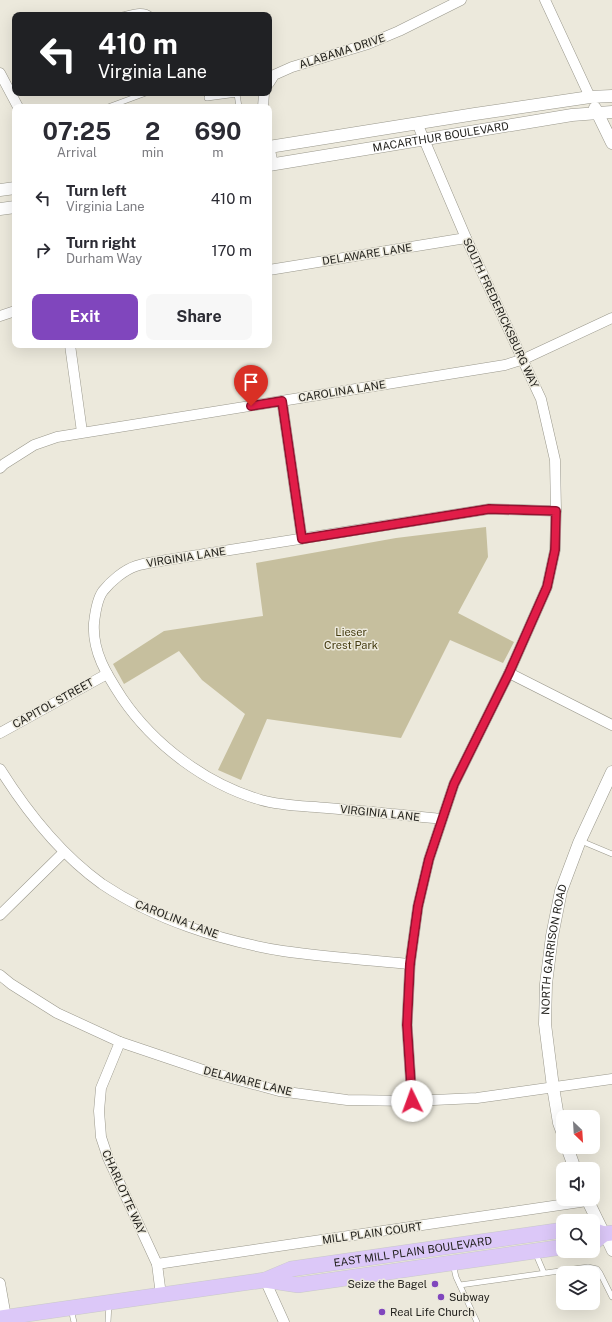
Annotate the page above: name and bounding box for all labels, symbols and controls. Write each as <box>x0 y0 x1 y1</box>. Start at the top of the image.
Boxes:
text: 410 m <box>98 27 178 60</box>
icon: left <box>32 28 84 80</box>
street label: ALABAMA DRIVE <box>297 31 387 71</box>
text: Virginia Lane <box>98 61 207 82</box>
text: 07:25 <box>43 117 111 145</box>
text: 2 <box>145 117 160 145</box>
text: 690 <box>194 117 241 145</box>
street label: MACARTHUR BOULEVARD <box>372 119 510 154</box>
text: Arrival <box>57 145 97 160</box>
text: min <box>142 145 164 160</box>
text: m <box>212 145 224 160</box>
text: Turn left <box>66 182 127 199</box>
icon: left <box>32 187 54 209</box>
text: 410 m <box>211 190 252 207</box>
text: Virginia Lane <box>66 199 145 214</box>
text: Turn right <box>66 234 136 251</box>
street label: SOUTH FREDERICKSBURG WAY <box>461 236 541 390</box>
icon: right <box>32 239 54 261</box>
street label: DELAWARE LANE <box>321 241 413 267</box>
text: 170 m <box>211 242 252 259</box>
text: Durham Way <box>66 251 142 266</box>
button: Exit <box>32 294 138 340</box>
button: Share <box>146 294 252 340</box>
pin <box>234 365 268 406</box>
icon: arrive <box>240 371 262 393</box>
street label: CAROLINA LANE <box>297 378 387 404</box>
street label: VIRGINIA LANE <box>145 545 227 569</box>
park label: Lieser Crest Park <box>324 626 378 651</box>
street label: CAPITOL STREET <box>11 676 96 730</box>
street label: VIRGINIA LANE <box>339 803 421 823</box>
street label: NORTH GARRISON ROAD <box>539 882 569 1015</box>
street label: CAROLINA LANE <box>134 898 221 940</box>
street label: DELAWARE LANE <box>202 1064 294 1098</box>
position arrow <box>391 1080 433 1122</box>
north arrow <box>556 1110 600 1154</box>
map controls <box>556 1110 600 1310</box>
street label: CHARLOTTE WAY <box>100 1148 148 1236</box>
button: sound <box>556 1162 600 1206</box>
button: search <box>556 1214 600 1258</box>
street label: MILL PLAIN COURT <box>321 1220 423 1246</box>
street label: EAST MILL PLAIN BOULEVARD <box>333 1234 493 1269</box>
button: layers <box>556 1266 600 1310</box>
place label: Seize the Bagel <box>347 1278 427 1290</box>
marker: Seize the Bagel <box>430 1279 440 1289</box>
place label: Subway <box>449 1291 490 1303</box>
marker: Subway <box>436 1292 446 1302</box>
place label: Real Life Church <box>390 1306 475 1318</box>
marker: Real Life Church <box>377 1307 387 1317</box>

